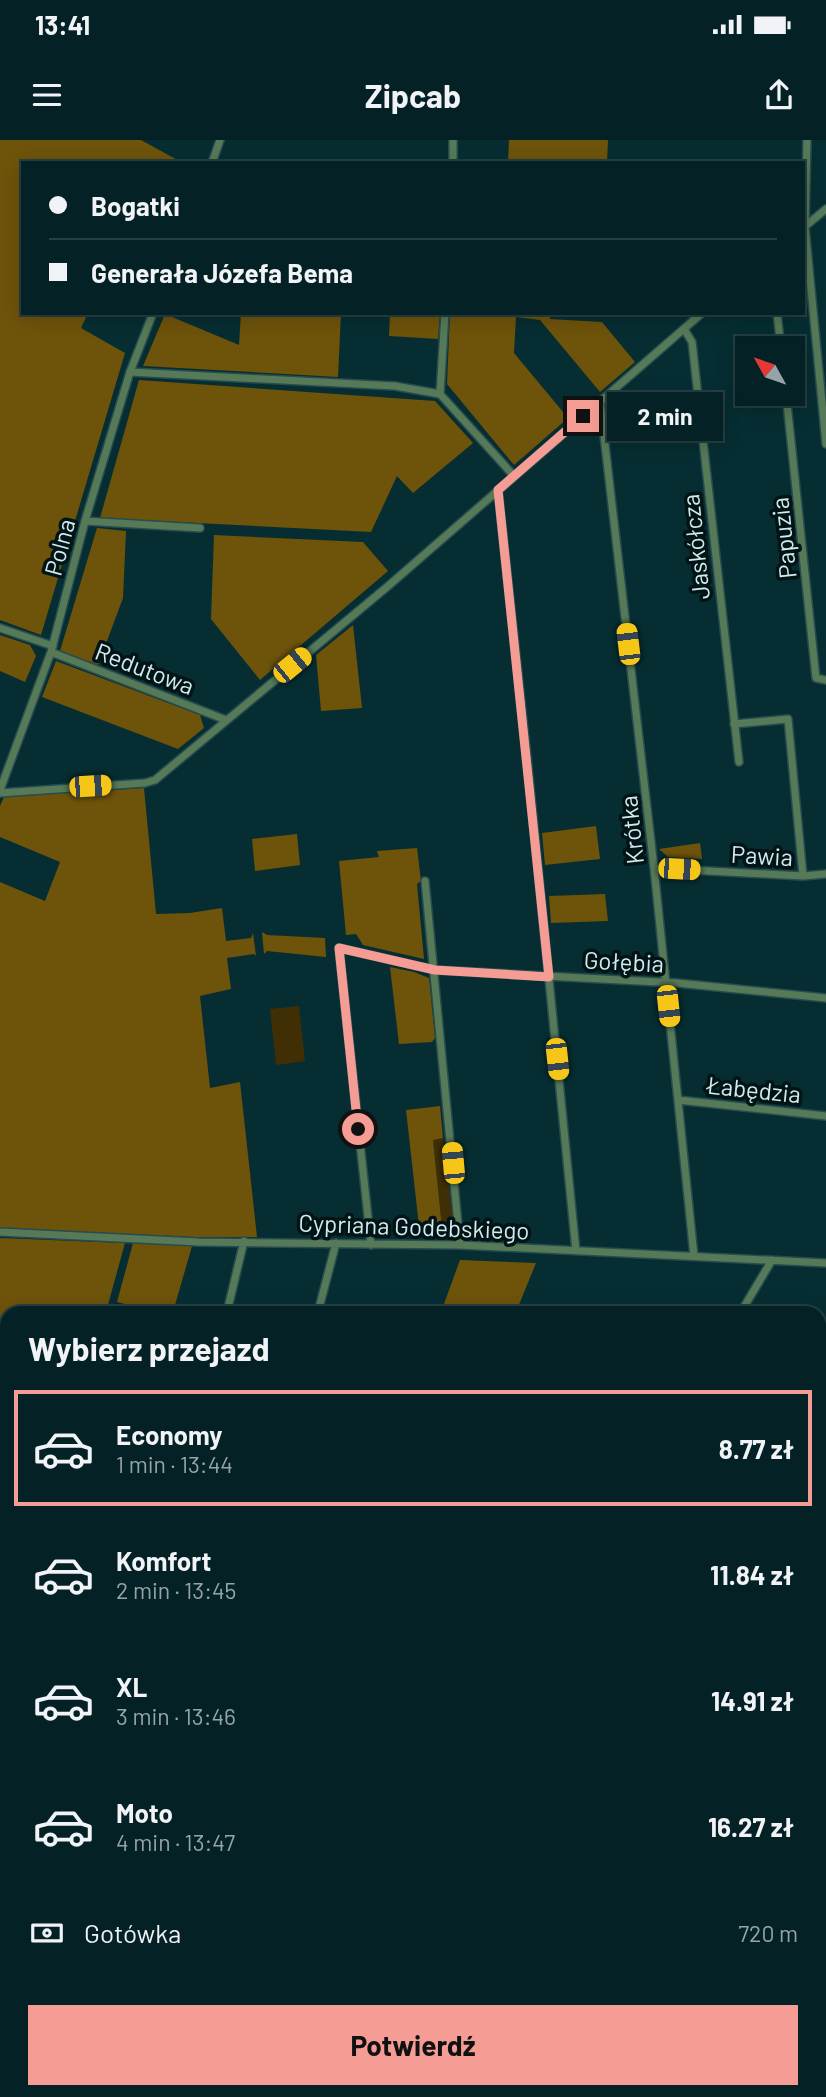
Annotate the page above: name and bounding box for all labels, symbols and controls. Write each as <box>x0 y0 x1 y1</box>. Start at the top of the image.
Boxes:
text: 13:41 <box>35 9 90 40</box>
icon: menu <box>28 76 66 114</box>
text: Zipcab <box>365 76 461 114</box>
icon: share <box>760 76 798 114</box>
text: Bogatki <box>91 190 180 221</box>
text: Generała Józefa Bema <box>91 257 353 288</box>
north arrow <box>735 336 805 406</box>
map controls <box>735 336 805 406</box>
callout: 2 min <box>608 392 723 440</box>
route end <box>567 400 599 432</box>
text: 2 min <box>637 402 693 430</box>
street label: Jaskółcza <box>675 493 715 601</box>
street label: Papuzia <box>764 496 802 580</box>
street label: Polna <box>38 515 80 579</box>
car <box>616 622 641 666</box>
street label: Redutowa <box>91 636 199 700</box>
car <box>270 644 315 686</box>
car <box>69 774 112 798</box>
street label: Krótka <box>613 794 649 866</box>
street label: Pawia <box>730 839 794 871</box>
car <box>658 857 701 881</box>
street label: Gołębia <box>583 944 665 978</box>
car <box>656 984 681 1028</box>
car <box>545 1037 570 1081</box>
street label: Łabędzia <box>704 1070 803 1108</box>
route start <box>342 1113 374 1145</box>
car <box>441 1141 466 1185</box>
street label: Cypriana Godebskiego <box>298 1207 530 1245</box>
text: Wybierz przejazd <box>28 1329 270 1367</box>
icon: car <box>32 1417 95 1480</box>
text: Economy <box>116 1419 222 1450</box>
text: 8.77 zł <box>719 1433 794 1464</box>
text: 1 min · 13:44 <box>116 1450 233 1478</box>
icon: car <box>32 1543 95 1606</box>
text: Komfort <box>116 1545 211 1576</box>
text: 11.84 zł <box>710 1559 794 1590</box>
text: 2 min · 13:45 <box>116 1576 236 1604</box>
icon: car <box>32 1669 95 1732</box>
text: XL <box>116 1671 147 1702</box>
text: 14.91 zł <box>711 1685 794 1716</box>
text: 3 min · 13:46 <box>116 1702 236 1730</box>
icon: car <box>32 1795 95 1858</box>
text: Moto <box>116 1797 173 1828</box>
text: 16.27 zł <box>708 1811 794 1842</box>
text: 4 min · 13:47 <box>116 1828 235 1856</box>
icon: cash <box>28 1914 66 1952</box>
text: Gotówka <box>84 1917 181 1948</box>
text: 720 m <box>738 1919 798 1947</box>
button: Potwierdź <box>28 2005 798 2085</box>

